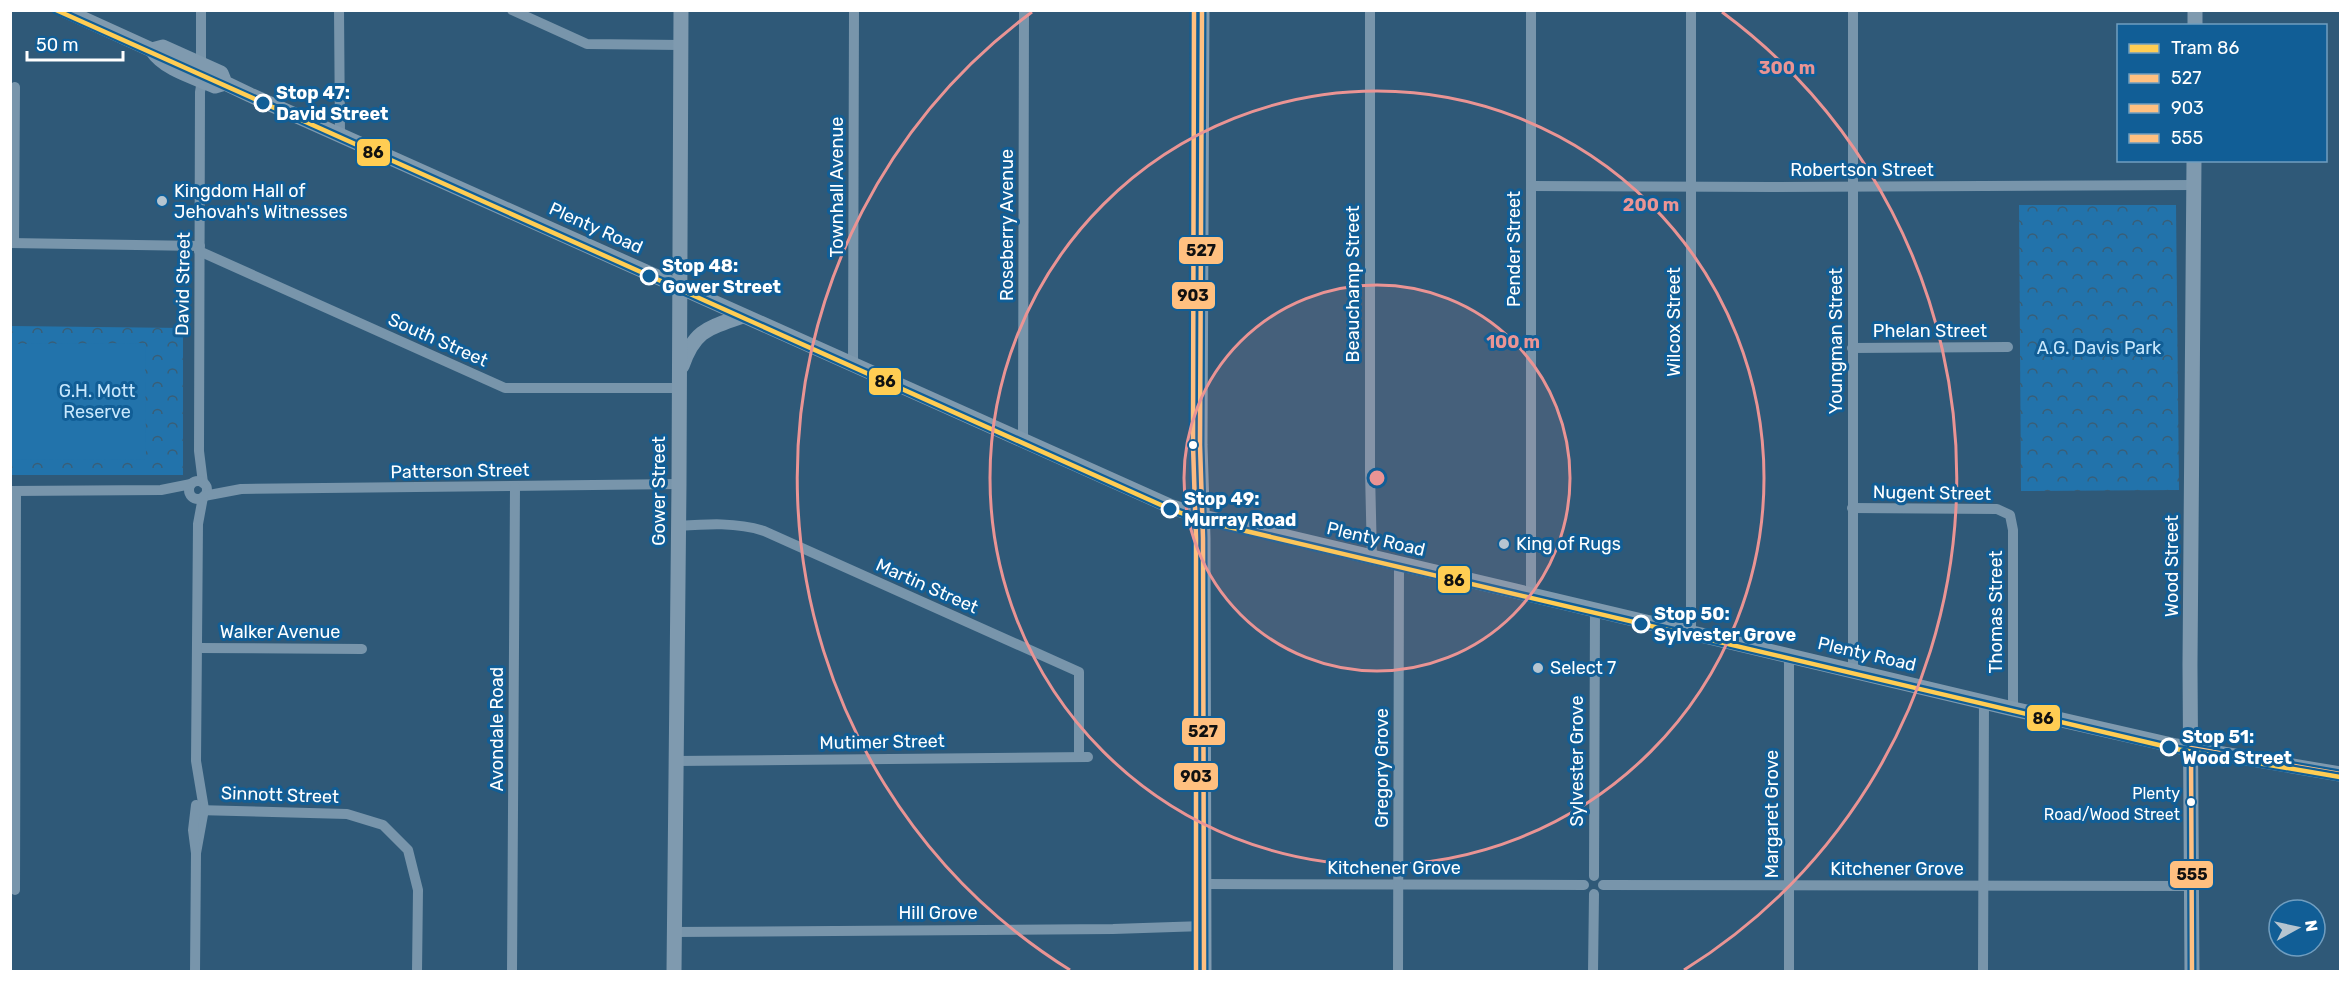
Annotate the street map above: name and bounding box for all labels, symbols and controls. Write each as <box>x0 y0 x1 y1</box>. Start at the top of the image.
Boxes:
scale bar <box>27 24 123 62</box>
legend <box>2117 24 2327 162</box>
text: 50 m <box>36 34 79 56</box>
text: Tram 86 <box>2171 37 2239 59</box>
text: 300 m <box>1759 57 1815 79</box>
text: 527 <box>2171 67 2202 89</box>
place label: Stop 47: David Street <box>276 82 388 125</box>
marker: Stop 47: David Street <box>254 94 272 112</box>
text: 903 <box>2171 97 2204 119</box>
street label: Townhall Avenue <box>826 117 848 257</box>
text: 555 <box>2171 127 2203 149</box>
line badge: 86 <box>356 138 391 167</box>
text: 86 <box>362 143 384 162</box>
street label: Roseberry Avenue <box>996 149 1018 301</box>
street label: Robertson Street <box>1790 159 1934 181</box>
place label: Kingdom Hall of Jehovah's Witnesses <box>174 180 348 223</box>
street label: Pender Street <box>1503 191 1525 307</box>
marker: Kingdom Hall of Jehovah's Witnesses <box>155 194 169 208</box>
text: 200 m <box>1623 194 1679 216</box>
street label: Plenty Road <box>546 198 646 258</box>
street label: Beauchamp Street <box>1342 206 1364 362</box>
street label: David Street <box>171 232 195 336</box>
line badge: 527 <box>1178 236 1224 265</box>
text: 527 <box>1186 241 1216 260</box>
place label: Stop 48: Gower Street <box>662 255 781 298</box>
marker: Stop 48: Gower Street <box>640 267 658 285</box>
street label: Wilcox Street <box>1663 267 1685 377</box>
street label: Youngman Street <box>1825 268 1847 414</box>
line badge: 903 <box>1171 281 1216 310</box>
text: 903 <box>1177 286 1209 305</box>
street label: South Street <box>385 308 491 372</box>
street label: Phelan Street <box>1873 320 1987 342</box>
text: 100 m <box>1486 331 1540 353</box>
park label: A.G. Davis Park <box>2037 337 2162 359</box>
line badge: 86 <box>868 367 902 396</box>
text: 86 <box>874 372 896 391</box>
park label: G.H. Mott Reserve <box>59 380 135 423</box>
street label: Gower Street <box>648 436 670 546</box>
unlabelled marker <box>1187 439 1199 451</box>
street label: Patterson Street <box>390 459 530 483</box>
centre of rings <box>1367 468 1387 488</box>
street label: Nugent Street <box>1873 481 1991 505</box>
place label: Stop 49: Murray Road <box>1184 488 1296 531</box>
marker: Stop 49: Murray Road <box>1161 500 1179 518</box>
street label: Wood Street <box>2161 515 2183 617</box>
street label: Plenty Road <box>1325 517 1427 561</box>
place label: King of Rugs <box>1516 533 1621 555</box>
marker: King of Rugs <box>1497 537 1511 551</box>
street label: Thomas Street <box>1985 551 2007 673</box>
street label: Martin Street <box>872 554 982 618</box>
line badge: 86 <box>1437 565 1471 594</box>
text: 86 <box>1443 571 1465 590</box>
place label: Stop 50: Sylvester Grove <box>1654 603 1797 646</box>
marker: Stop 50: Sylvester Grove <box>1632 615 1650 633</box>
street label: Walker Avenue <box>220 621 340 643</box>
street label: Plenty Road <box>1816 632 1918 676</box>
place label: Select 7 <box>1550 657 1616 679</box>
marker: Select 7 <box>1531 661 1545 675</box>
street label: Avondale Road <box>486 667 508 791</box>
street label: Sylvester Grove <box>1566 696 1588 826</box>
line badge: 86 <box>2026 704 2061 732</box>
street label: Gregory Grove <box>1371 708 1393 828</box>
text: 86 <box>2032 709 2054 728</box>
line badge: 527 <box>1181 717 1226 746</box>
text: 527 <box>1188 722 1218 741</box>
place label: Stop 51: Wood Street <box>2182 726 2292 769</box>
street label: Mutimer Street <box>819 730 945 754</box>
marker: Stop 51: Wood Street <box>2160 738 2178 756</box>
street label: Margaret Grove <box>1761 750 1783 878</box>
line badge: 903 <box>1173 762 1219 791</box>
text: 903 <box>1180 767 1212 786</box>
street label: Sinnott Street <box>221 782 339 808</box>
place label: Plenty Road/Wood Street <box>2044 784 2180 824</box>
marker: Plenty Road/Wood Street <box>2185 796 2197 808</box>
street label: Kitchener Grove <box>1327 857 1461 879</box>
street label: Kitchener Grove <box>1830 858 1964 880</box>
line badge: 555 <box>2169 860 2214 889</box>
text: 555 <box>2176 865 2208 884</box>
north arrow <box>2267 898 2327 958</box>
street label: Hill Grove <box>898 902 978 924</box>
text: N <box>2301 919 2322 933</box>

